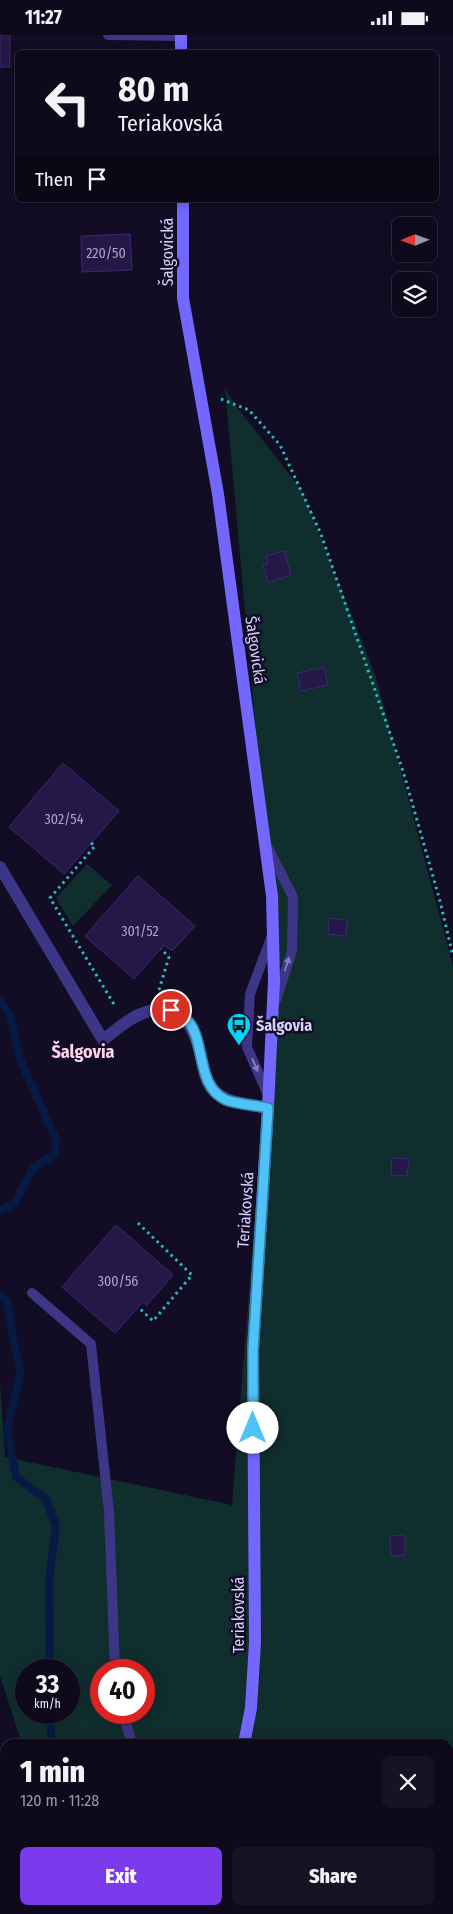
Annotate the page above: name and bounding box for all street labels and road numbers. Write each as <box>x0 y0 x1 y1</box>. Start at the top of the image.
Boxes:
street label: Šalgovická <box>157 218 177 286</box>
street label: Šalgovická <box>241 615 271 685</box>
street label: Teriakovská <box>233 1171 258 1249</box>
street label: Teriakovská <box>229 1577 248 1653</box>

